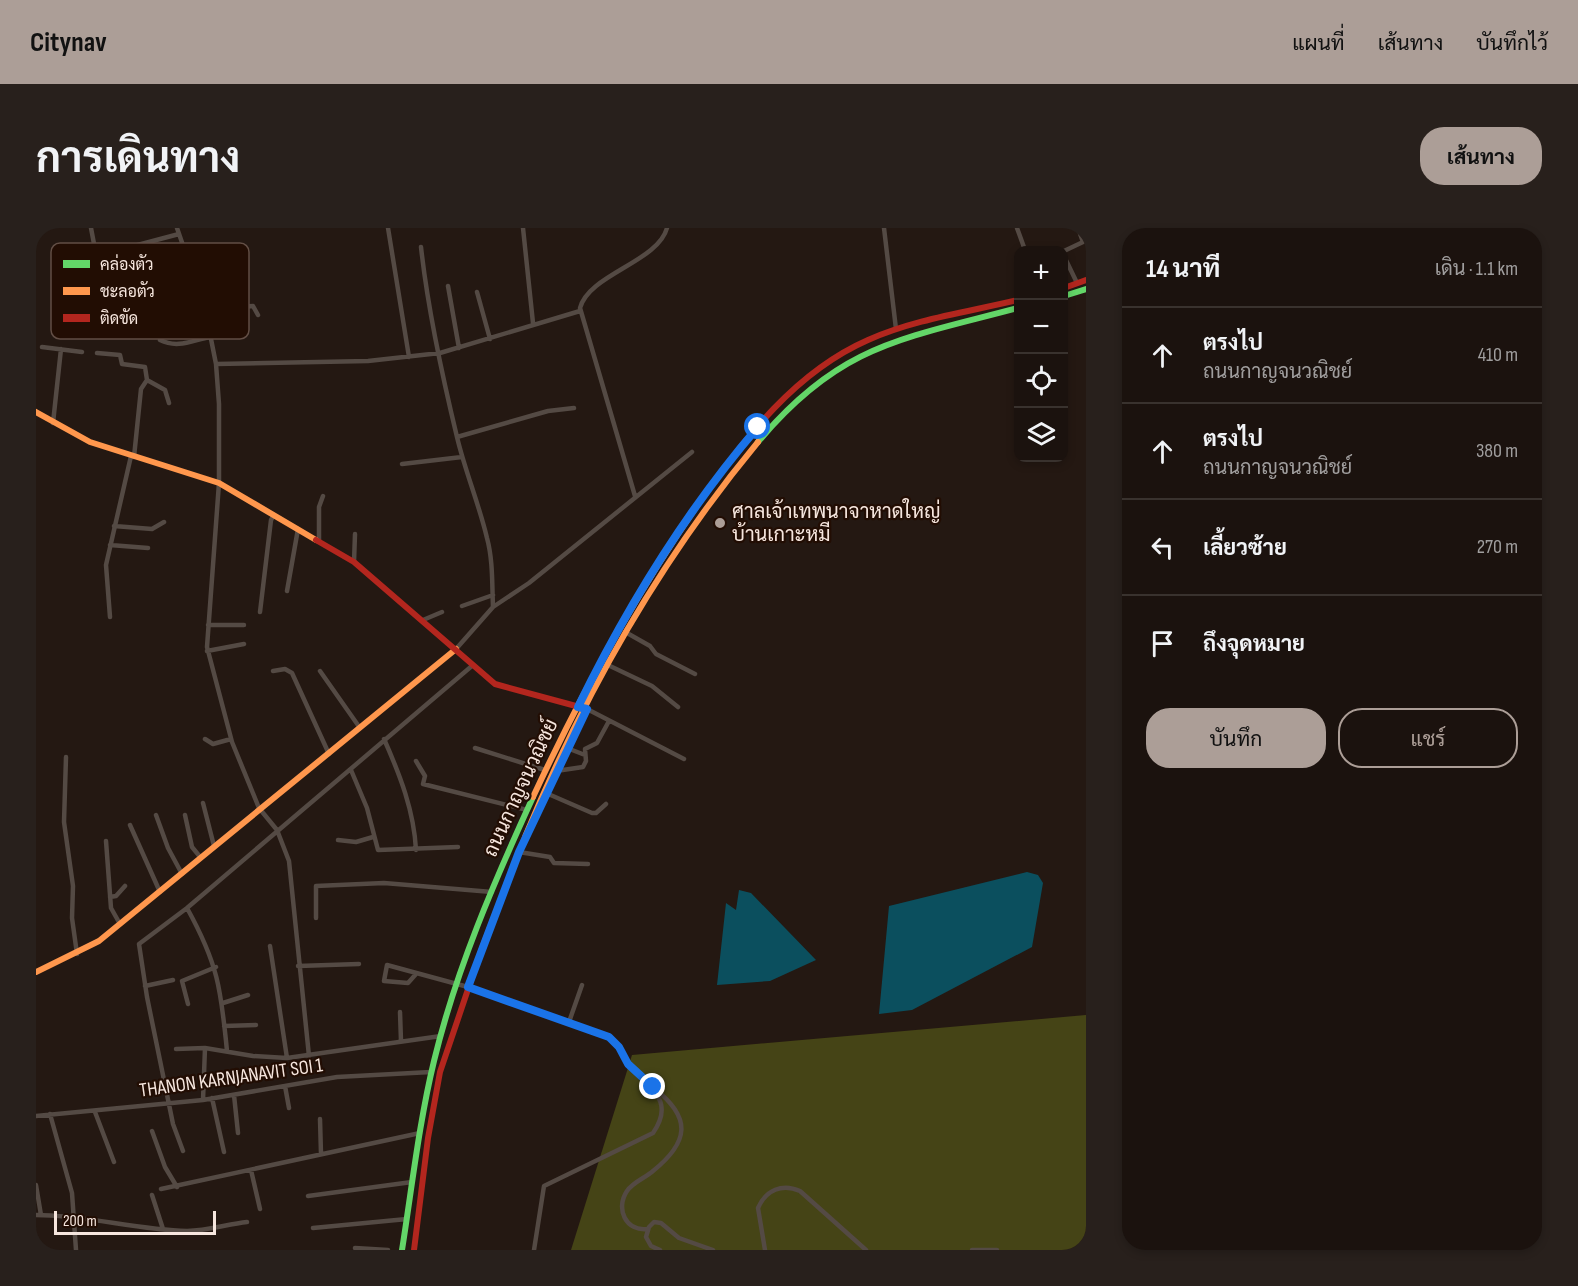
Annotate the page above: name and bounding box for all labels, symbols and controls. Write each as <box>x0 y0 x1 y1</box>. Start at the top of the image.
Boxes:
text: Citynav <box>30 26 107 59</box>
text: แผนที่ <box>1292 31 1345 56</box>
text: เส้นทาง <box>1378 31 1443 56</box>
text: บันทึกไว้ <box>1476 31 1548 56</box>
button: เส้นทาง <box>1420 127 1542 185</box>
text: การเดินทาง <box>36 134 240 185</box>
legend <box>51 243 249 339</box>
map controls <box>1014 246 1068 462</box>
button: + <box>1014 246 1068 300</box>
text: คล่องตัว <box>100 254 154 275</box>
text: 14 นาที <box>1146 254 1220 285</box>
text: เดิน · 1.1 km <box>1435 257 1518 281</box>
text: ชะลอตัว <box>100 281 155 302</box>
button: − <box>1014 300 1068 354</box>
text: ติดขัด <box>100 308 138 329</box>
text: ตรงไป <box>1203 330 1263 357</box>
icon: ahead <box>1146 339 1179 372</box>
text: 410 m <box>1478 343 1518 367</box>
button: locate <box>1014 354 1068 408</box>
text: ถนนกาญจนวณิชย์ <box>1203 360 1352 384</box>
button: layers <box>1014 408 1068 462</box>
route start <box>744 413 770 439</box>
text: ตรงไป <box>1203 426 1263 453</box>
icon: ahead <box>1146 435 1179 468</box>
text: 380 m <box>1476 439 1518 463</box>
text: ถนนกาญจนวณิชย์ <box>1203 456 1352 480</box>
place label: ศาลเจ้าเทพนาจาหาดใหญ่ บ้านเกาะหมี <box>732 498 941 547</box>
marker: ศาลเจ้าเทพนาจาหาดใหญ่ บ้านเกาะหมี <box>713 516 727 530</box>
icon: left <box>1146 531 1179 564</box>
text: เลี้ยวซ้าย <box>1203 535 1287 562</box>
text: 270 m <box>1477 535 1518 559</box>
icon: arrive <box>1146 627 1179 660</box>
text: ถึงจุดหมาย <box>1203 631 1305 658</box>
button: บันทึก <box>1146 708 1326 768</box>
button: แชร์ <box>1338 708 1518 768</box>
street label: ถนนกาญจนวณิชย์ <box>476 714 563 861</box>
street label: THANON KARNJANAVIT SOI 1 <box>138 1053 324 1103</box>
route end <box>639 1073 665 1099</box>
scale bar <box>54 1208 216 1236</box>
text: 200 m <box>63 1212 97 1231</box>

